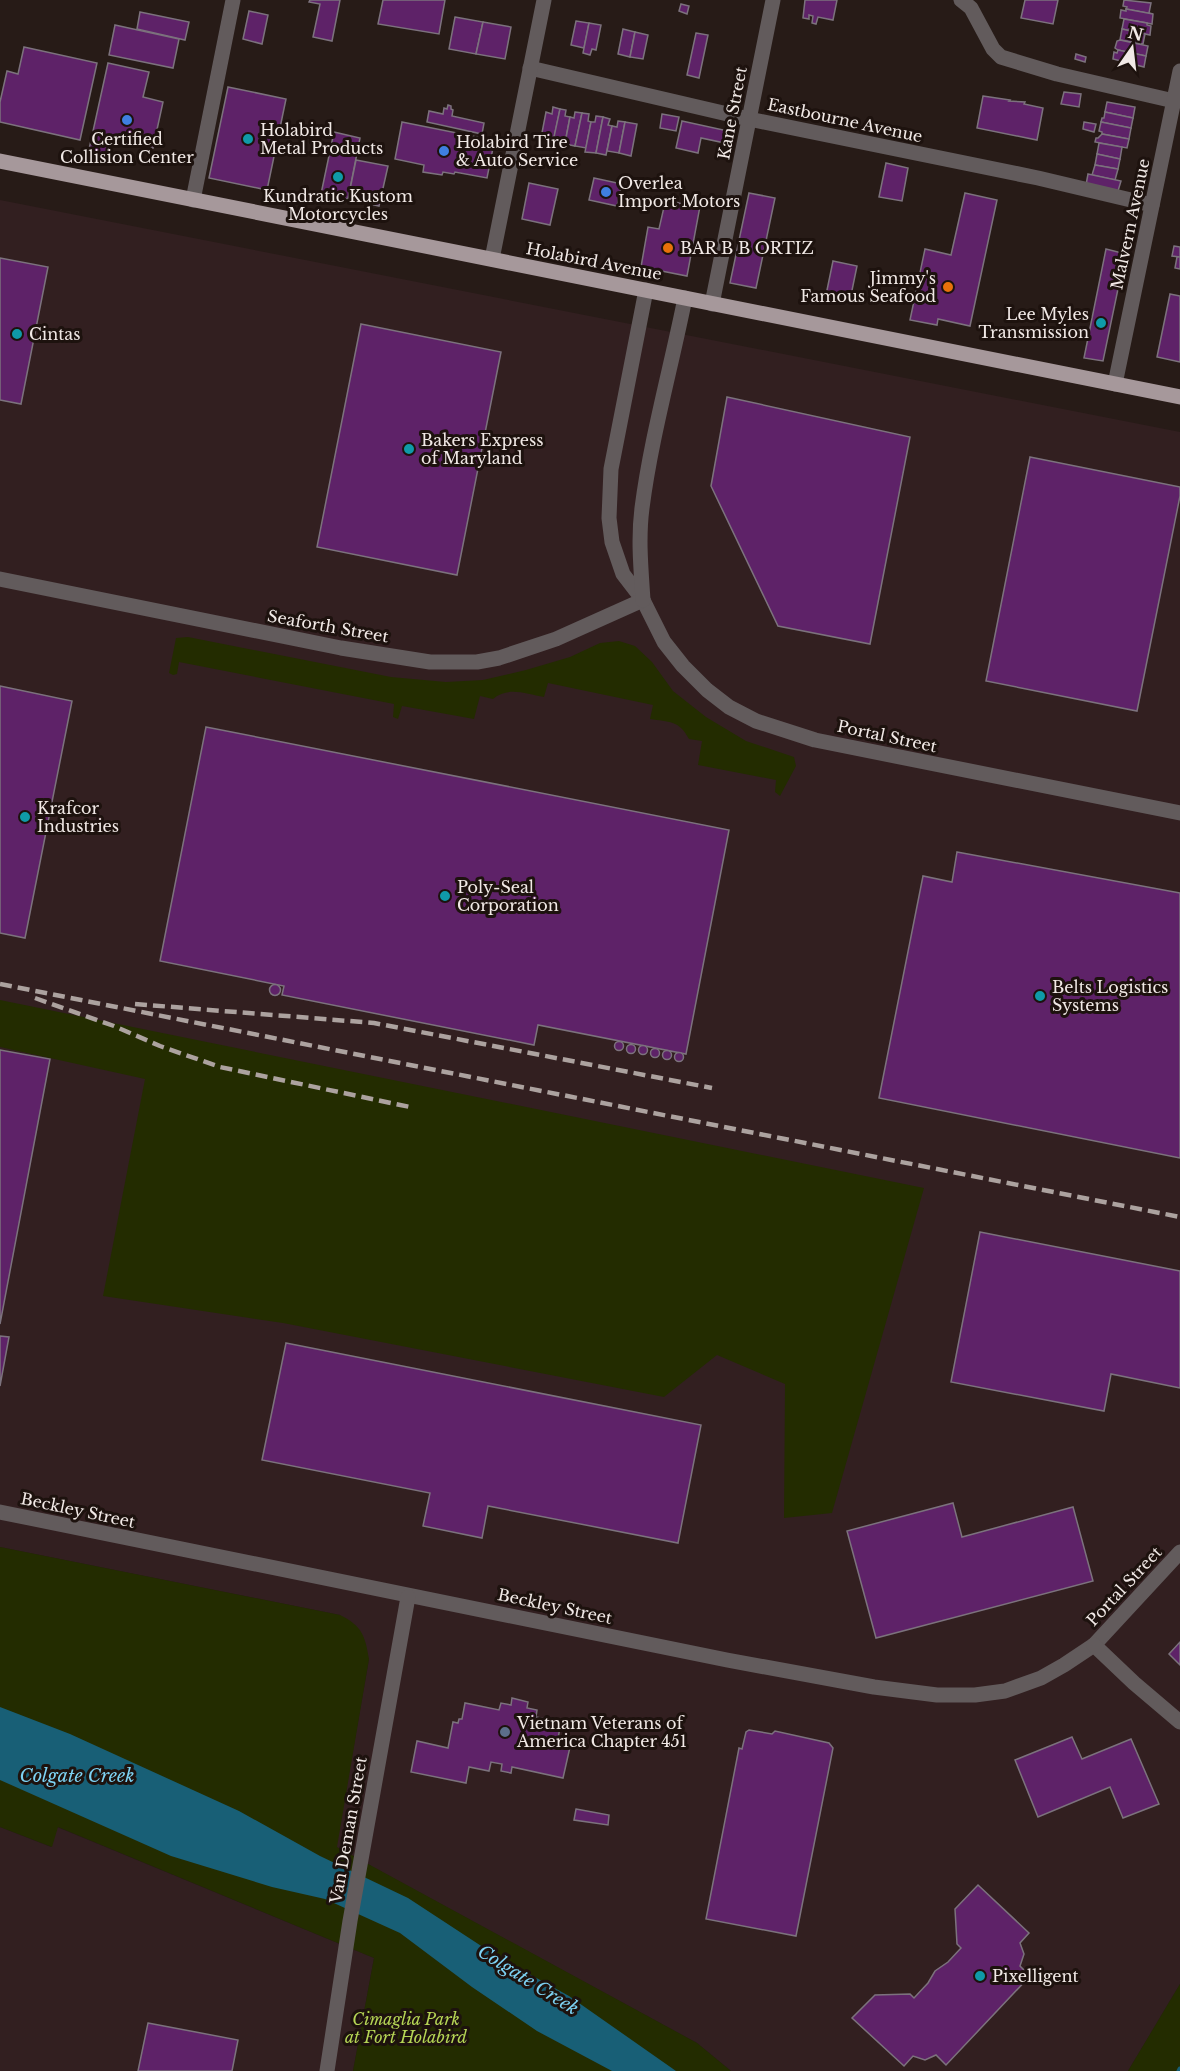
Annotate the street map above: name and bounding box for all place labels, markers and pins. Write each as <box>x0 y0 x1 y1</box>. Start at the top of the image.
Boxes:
marker: Certified Collision Center <box>120 113 134 127</box>
place label: Holabird Metal Products <box>260 120 383 158</box>
place label: Certified Collision Center <box>60 129 194 167</box>
marker: Holabird Metal Products <box>241 132 255 146</box>
place label: Holabird Tire & Auto Service <box>456 132 578 170</box>
marker: Holabird Tire & Auto Service <box>437 144 451 158</box>
marker: Kundratic Kustom Motorcycles <box>331 170 345 184</box>
place label: Overlea Import Motors <box>618 173 740 211</box>
marker: Overlea Import Motors <box>599 185 613 199</box>
place label: Kundratic Kustom Motorcycles <box>263 186 413 224</box>
place label: BAR B B ORTIZ <box>680 238 814 258</box>
marker: BAR B B ORTIZ <box>661 241 675 255</box>
place label: Jimmy's Famous Seafood <box>800 268 936 306</box>
marker: Jimmy's Famous Seafood <box>941 280 955 294</box>
place label: Lee Myles Transmission <box>978 304 1089 342</box>
marker: Lee Myles Transmission <box>1094 316 1108 330</box>
place label: Cintas <box>29 324 81 344</box>
marker: Cintas <box>10 327 24 341</box>
place label: Bakers Express of Maryland <box>421 430 543 468</box>
marker: Bakers Express of Maryland <box>402 442 416 456</box>
place label: Krafcor Industries <box>37 798 119 836</box>
marker: Krafcor Industries <box>18 810 32 824</box>
place label: Poly-Seal Corporation <box>457 877 559 915</box>
marker: Poly-Seal Corporation <box>438 889 452 903</box>
place label: Belts Logistics Systems <box>1052 977 1168 1015</box>
marker: Belts Logistics Systems <box>1033 989 1047 1003</box>
place label: Vietnam Veterans of America Chapter 451 <box>516 1713 687 1751</box>
marker: Vietnam Veterans of America Chapter 451 <box>498 1725 512 1739</box>
place label: Pixelligent <box>992 1966 1079 1986</box>
marker: Pixelligent <box>973 1969 987 1983</box>

